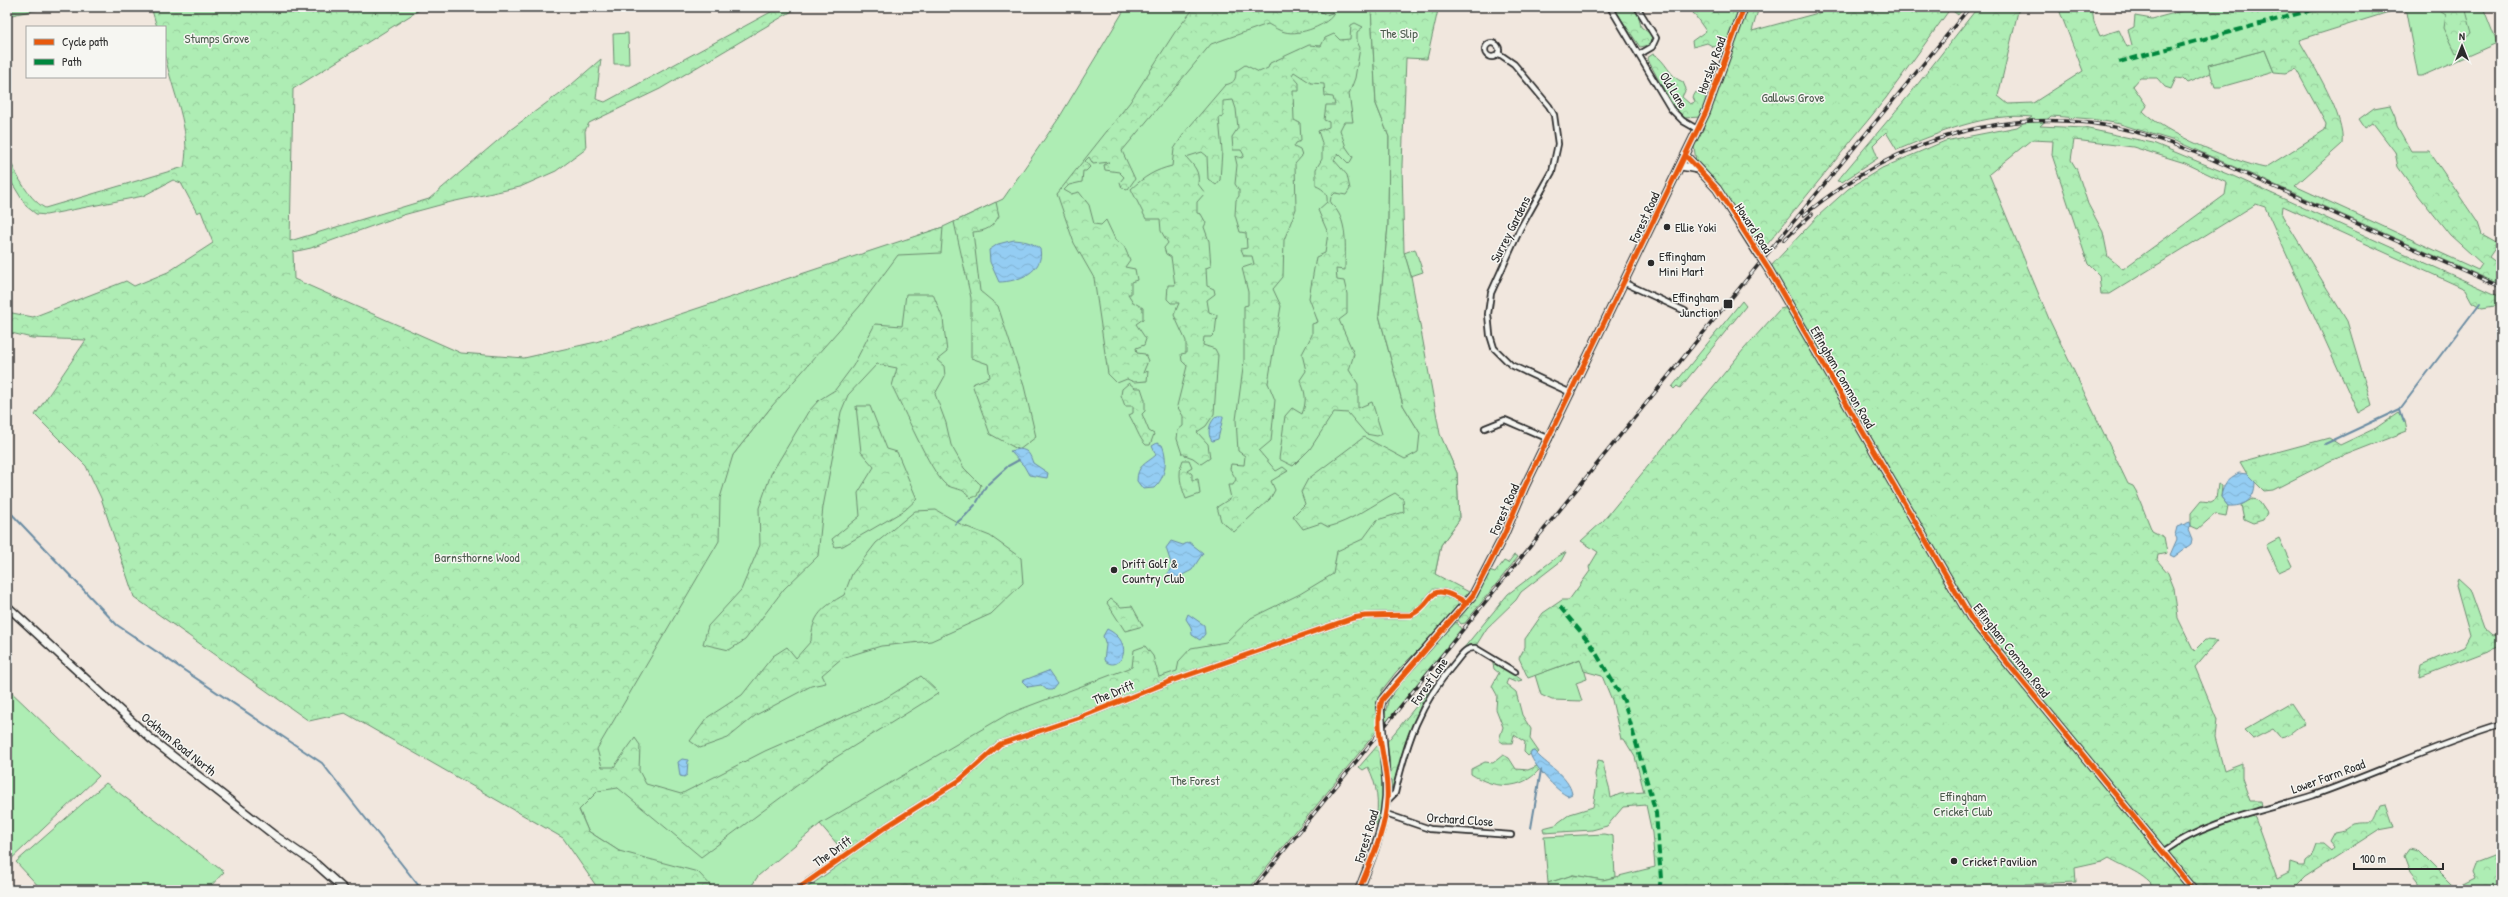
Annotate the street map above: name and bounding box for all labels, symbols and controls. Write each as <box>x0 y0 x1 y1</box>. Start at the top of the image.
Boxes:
park label: The Slip <box>1380 24 1418 42</box>
legend <box>26 26 166 78</box>
north arrow <box>2442 26 2482 66</box>
park label: Stumps Grove <box>185 29 249 47</box>
text: N <box>2459 29 2465 43</box>
text: Cycle path <box>62 33 108 50</box>
street label: Horsley Road <box>1692 34 1730 96</box>
text: Path <box>62 53 82 70</box>
street label: Old Lane <box>1656 68 1692 112</box>
park label: Gallows Grove <box>1761 88 1825 106</box>
street label: Forest Road <box>1624 189 1664 246</box>
street label: Surrey Gardens <box>1486 193 1534 265</box>
street label: Howard Road <box>1731 199 1777 257</box>
place label: Ellie Yoki <box>1675 218 1717 236</box>
marker: Ellie Yoki <box>1662 222 1672 232</box>
place label: Effingham Mini Mart <box>1659 247 1706 280</box>
marker: Effingham Mini Mart <box>1646 258 1656 268</box>
place label: Effingham Junction <box>1672 288 1719 321</box>
marker: Effingham Junction <box>1722 298 1734 310</box>
street label: Effingham Common Road <box>1806 323 1880 431</box>
street label: Forest Road <box>1484 481 1523 538</box>
park label: Barnsthorne Wood <box>434 548 520 566</box>
place label: Drift Golf & Country Club <box>1122 554 1185 587</box>
marker: Drift Golf & Country Club <box>1109 565 1119 575</box>
street label: Effingham Common Road <box>1970 599 2054 701</box>
street label: Forest Lane <box>1406 654 1452 709</box>
street label: The Drift <box>1090 675 1137 708</box>
street label: Ockham Road North <box>138 708 221 780</box>
street label: Lower Farm Road <box>2289 754 2367 798</box>
park label: The Forest <box>1170 771 1220 789</box>
park label: Effingham Cricket Club <box>1933 787 1993 820</box>
street label: Forest Road <box>1349 808 1383 865</box>
street label: Orchard Close <box>1426 808 1494 830</box>
street label: The Drift <box>809 831 855 871</box>
scale bar <box>2354 845 2443 871</box>
text: 100 m <box>2360 850 2386 867</box>
place label: Cricket Pavilion <box>1962 852 2037 870</box>
marker: Cricket Pavilion <box>1949 856 1959 866</box>

